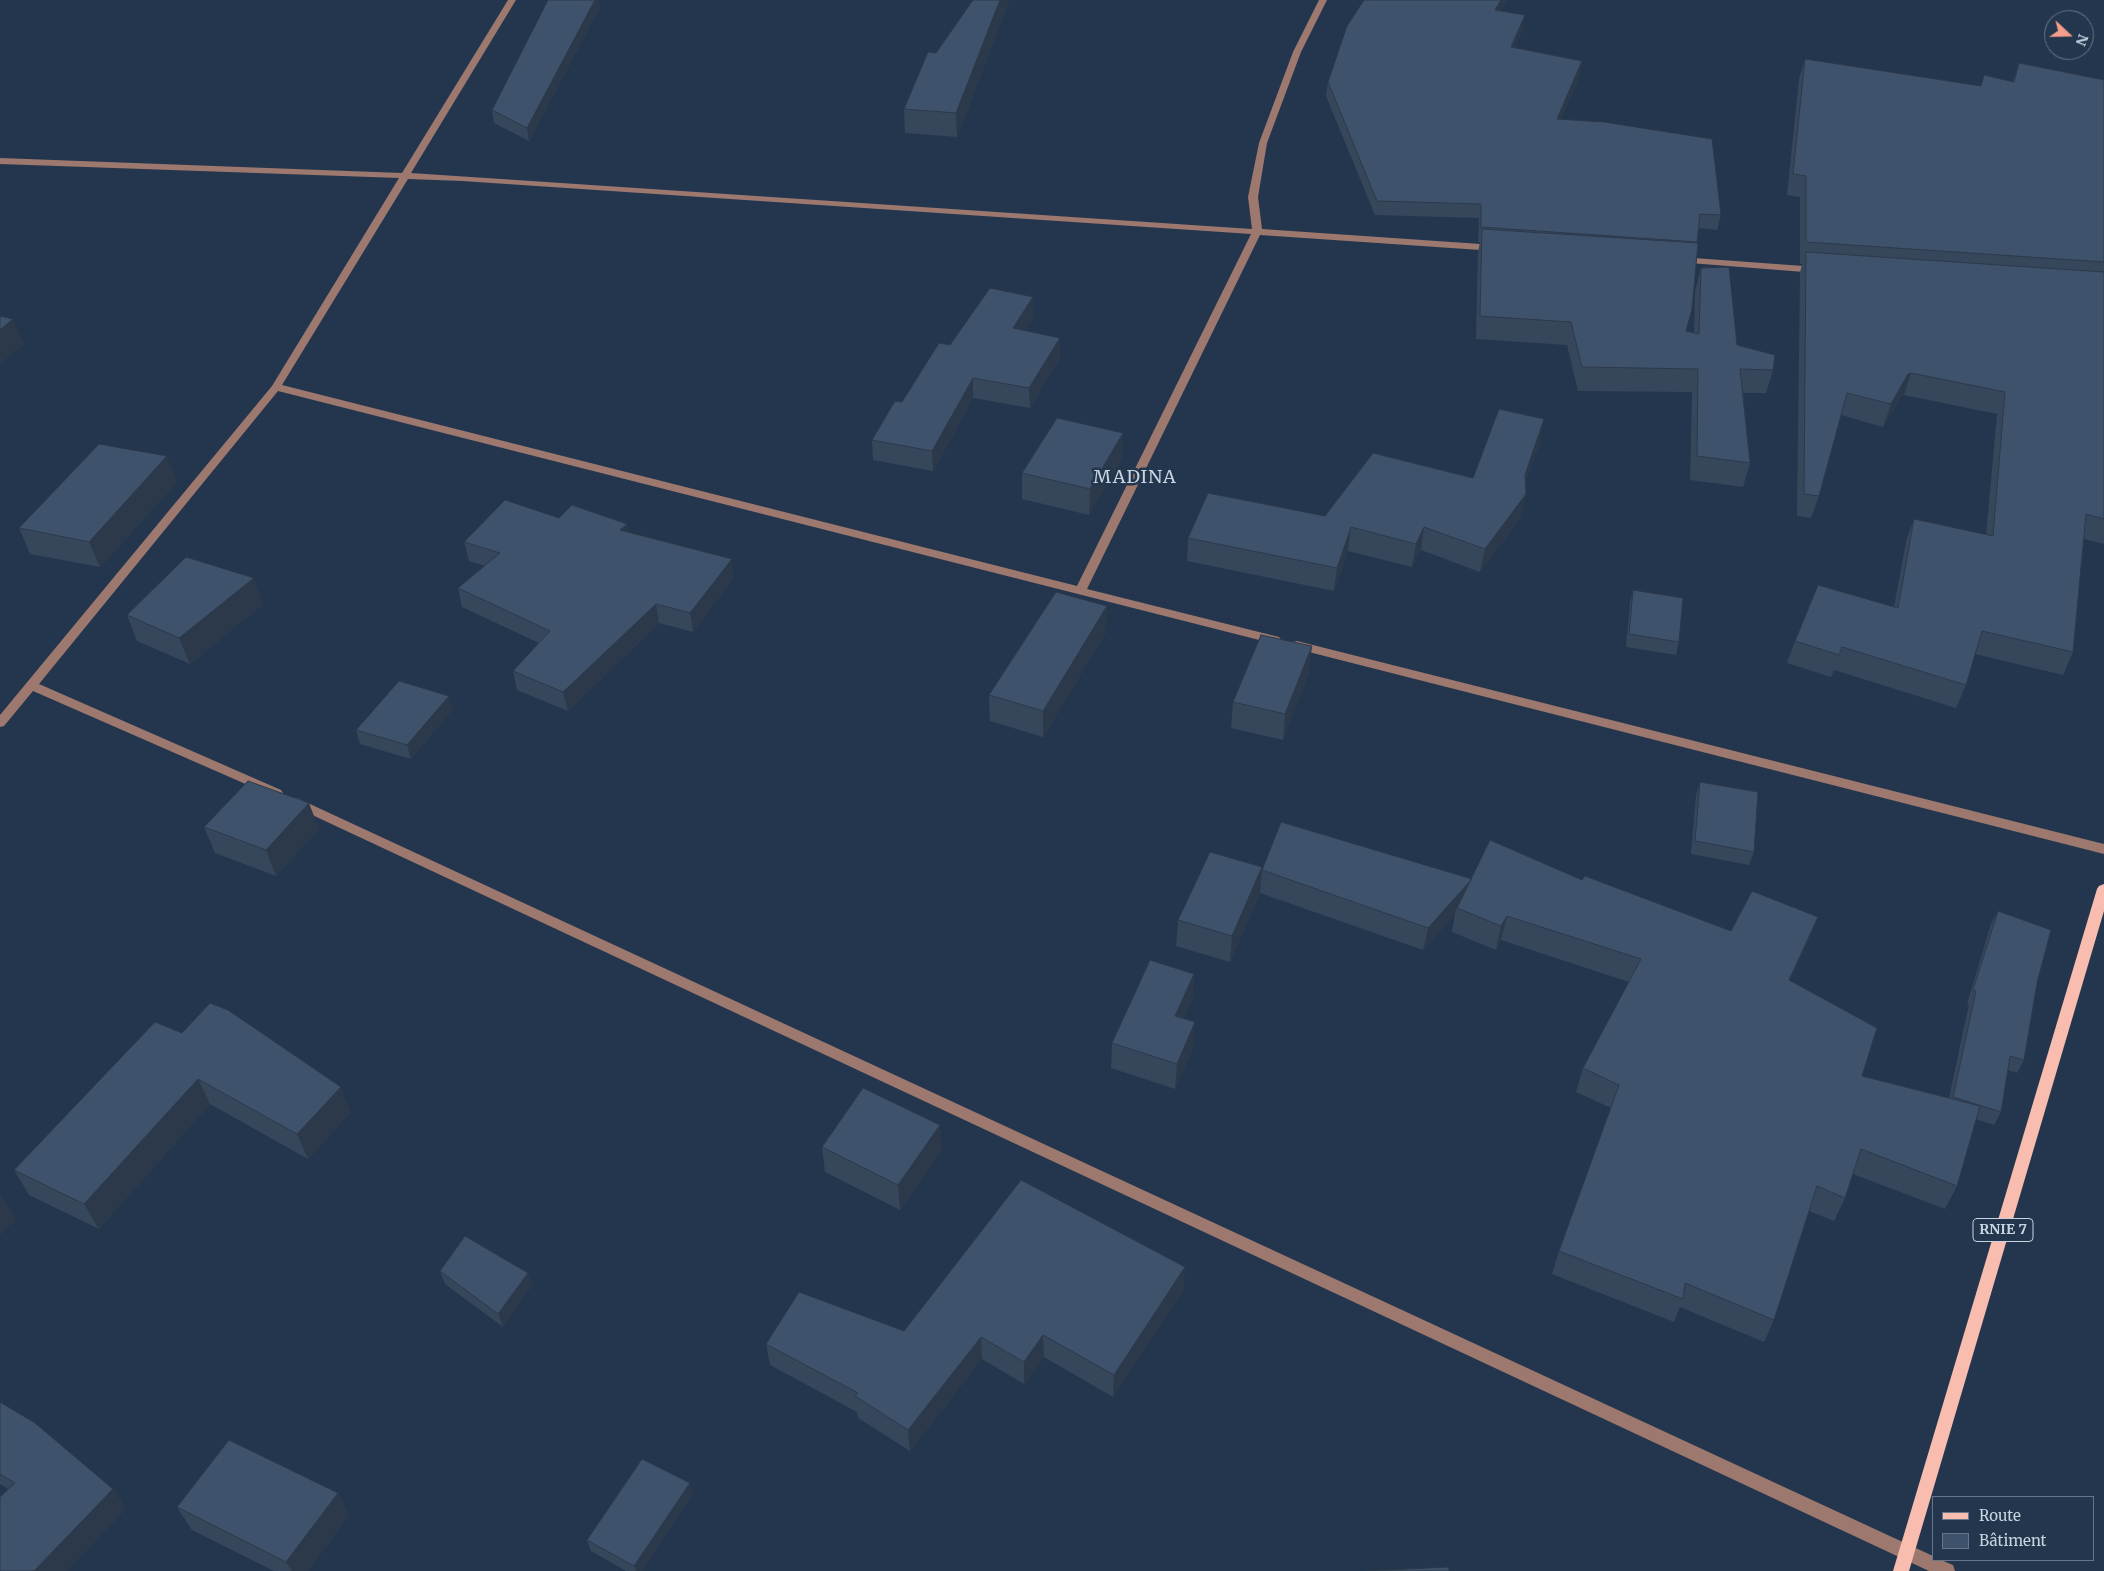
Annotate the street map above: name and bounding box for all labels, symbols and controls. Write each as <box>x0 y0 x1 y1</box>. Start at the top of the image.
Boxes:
north arrow <box>2044 10 2094 60</box>
text: N <box>2072 32 2092 48</box>
district label: MADINA <box>1093 467 1177 489</box>
road number: RNIE 7 <box>1973 1218 2033 1242</box>
legend <box>1932 1496 2094 1561</box>
text: Route <box>1979 1506 2021 1525</box>
text: Bâtiment <box>1979 1531 2046 1550</box>

